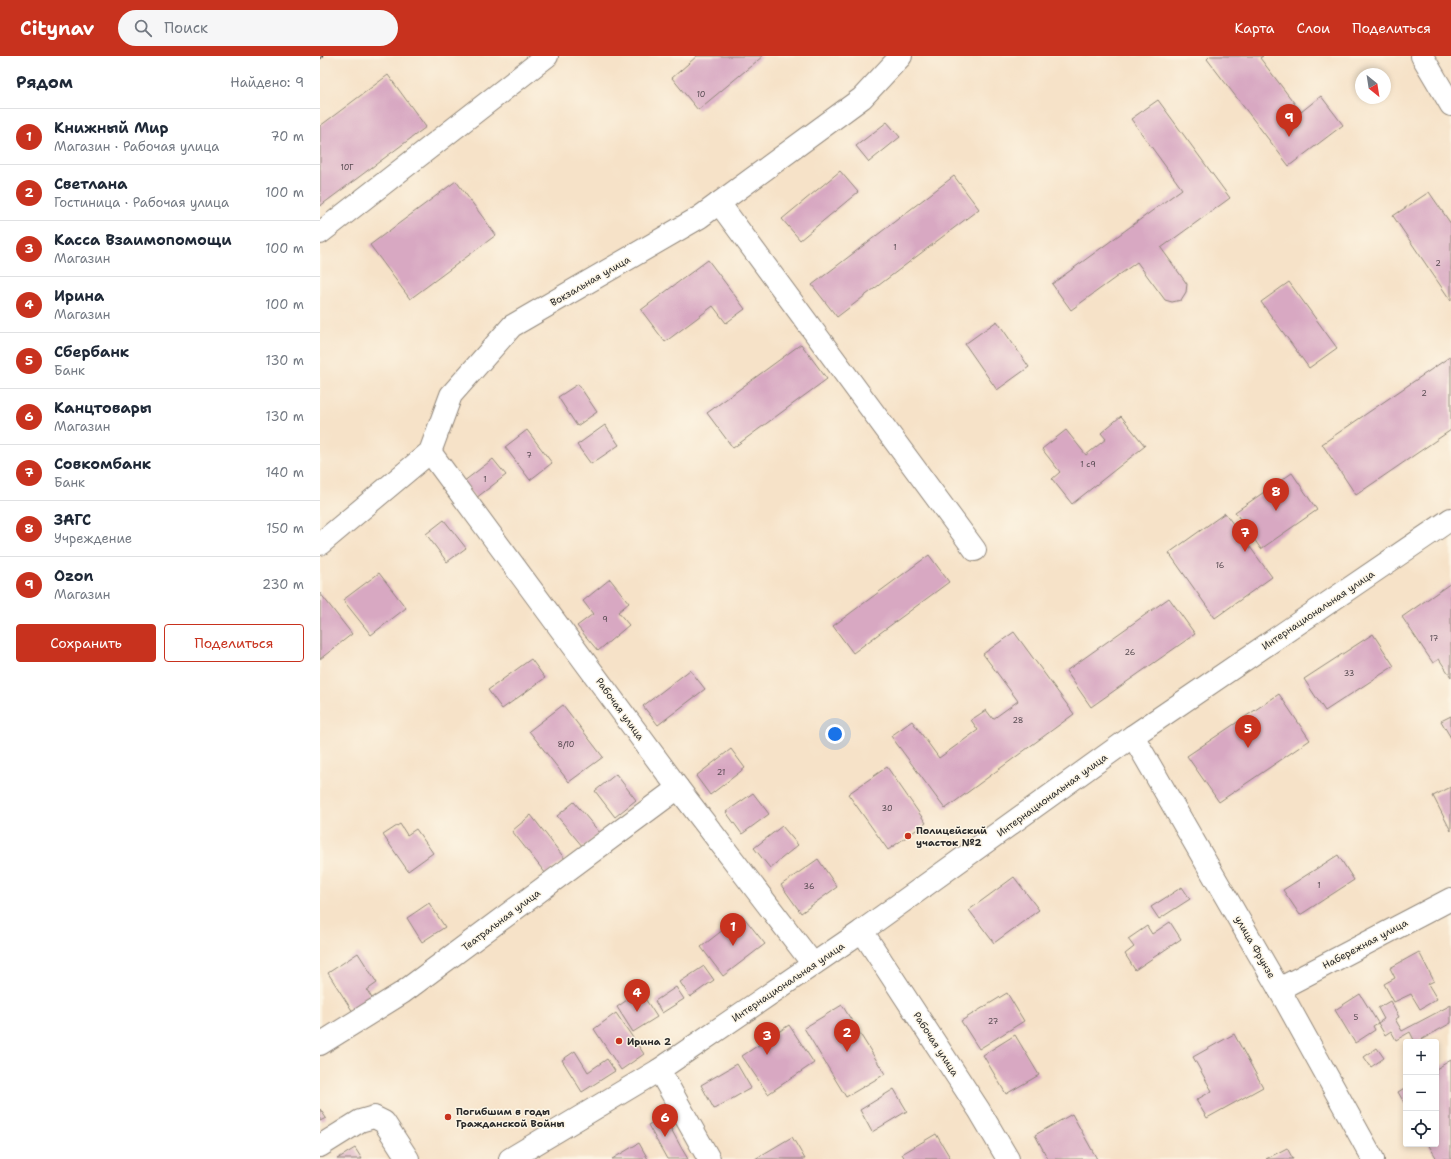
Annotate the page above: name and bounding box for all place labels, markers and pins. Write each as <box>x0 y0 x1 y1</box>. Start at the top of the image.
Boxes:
pin: 9 <box>1276 104 1302 137</box>
pin: 8 <box>1263 478 1289 511</box>
pin: 7 <box>1232 519 1258 552</box>
pin: 5 <box>1235 715 1261 748</box>
place label: Полицейский участок №2 <box>916 824 987 849</box>
marker: Полицейский участок №2 <box>903 831 913 841</box>
pin: 1 <box>720 913 746 946</box>
pin: 4 <box>624 979 650 1012</box>
pin: 2 <box>834 1019 860 1052</box>
pin: 3 <box>754 1022 780 1055</box>
place label: Ирина 2 <box>627 1035 671 1048</box>
marker: Ирина 2 <box>614 1036 624 1046</box>
pin: 6 <box>652 1104 678 1137</box>
place label: Погибшим в годы Гражданской Войны <box>456 1105 565 1130</box>
marker: Погибшим в годы Гражданской Войны <box>443 1112 453 1122</box>

